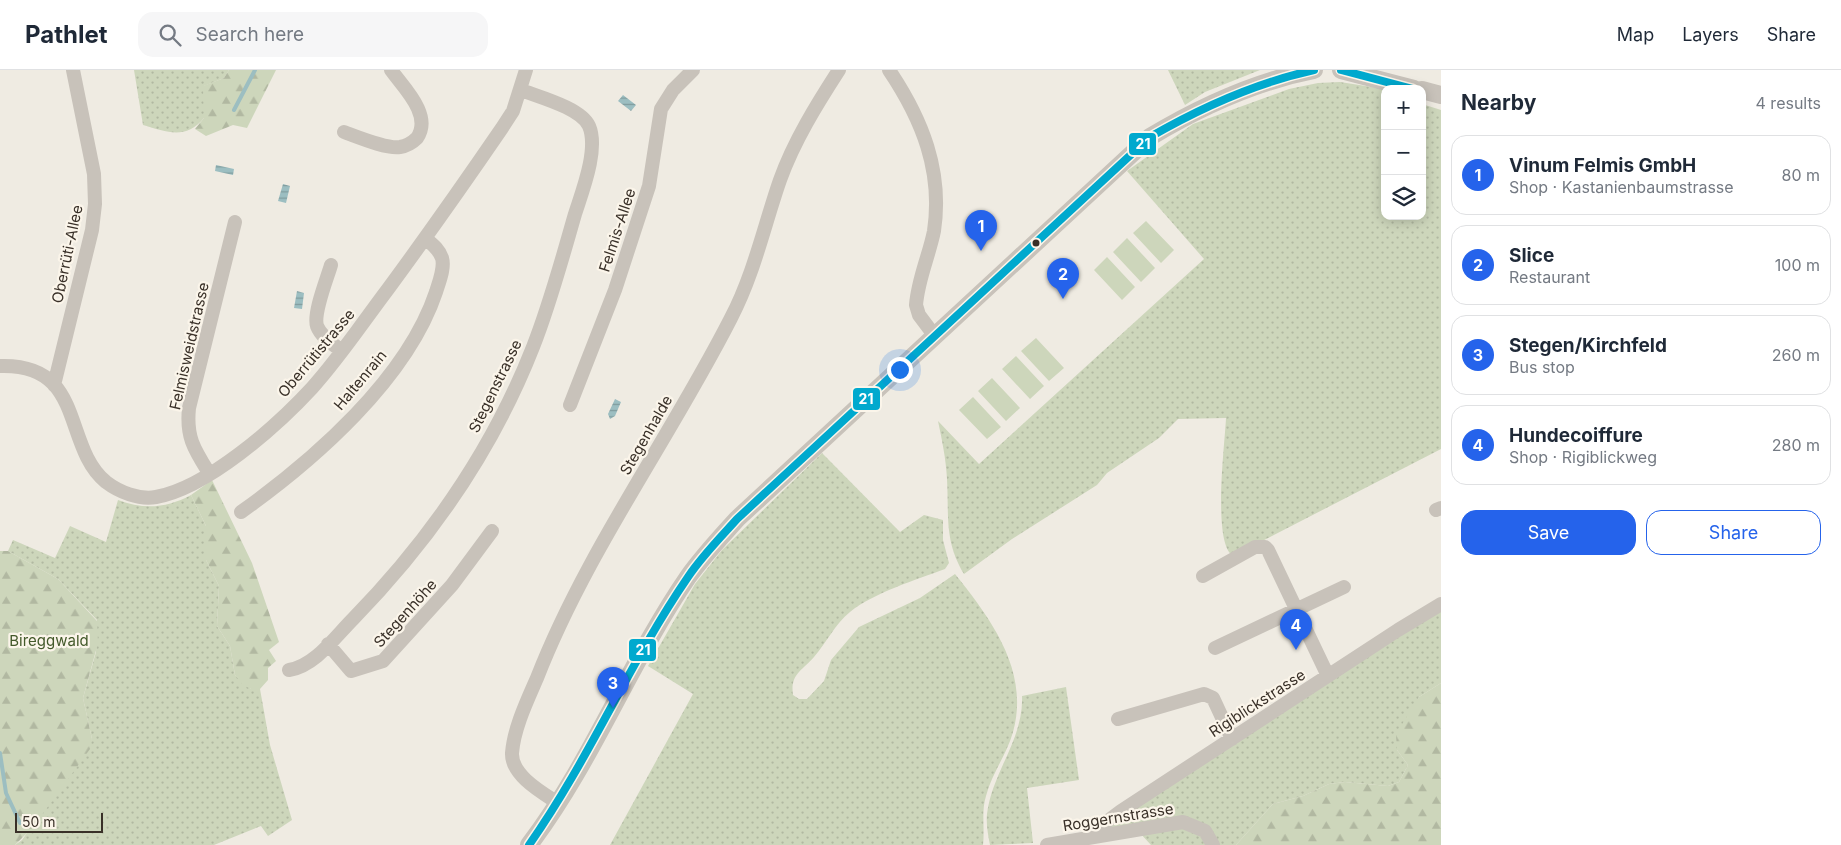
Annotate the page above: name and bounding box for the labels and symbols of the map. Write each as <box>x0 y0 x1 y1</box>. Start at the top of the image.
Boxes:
line badge: 21 <box>1128 132 1157 156</box>
text: 21 <box>1136 135 1150 152</box>
street label: Felmis-Allee <box>595 186 639 274</box>
street label: Oberrüti-Allee <box>47 203 87 305</box>
pin: 1 <box>965 210 997 251</box>
unlabelled marker <box>1031 238 1041 248</box>
pin: 2 <box>1047 258 1079 299</box>
street label: Felmisweidstrasse <box>165 280 213 412</box>
street label: Oberrütistrasse <box>273 305 359 401</box>
street label: Stegenstrasse <box>464 336 526 436</box>
street label: Haltenrain <box>329 346 391 414</box>
your location <box>887 357 913 383</box>
line badge: 21 <box>852 387 881 411</box>
text: 21 <box>859 390 873 407</box>
street label: Stegenhalde <box>616 392 676 478</box>
street label: Stegenhöhe <box>369 575 441 651</box>
pin: 4 <box>1280 609 1312 650</box>
park label: Bireggwald <box>9 631 89 650</box>
line badge: 21 <box>628 638 657 662</box>
text: 21 <box>636 641 650 658</box>
street label: Rigiblickstrasse <box>1205 665 1309 741</box>
pin: 3 <box>597 667 629 708</box>
street label: Roggernstrasse <box>1061 799 1175 835</box>
scale bar <box>15 810 102 833</box>

